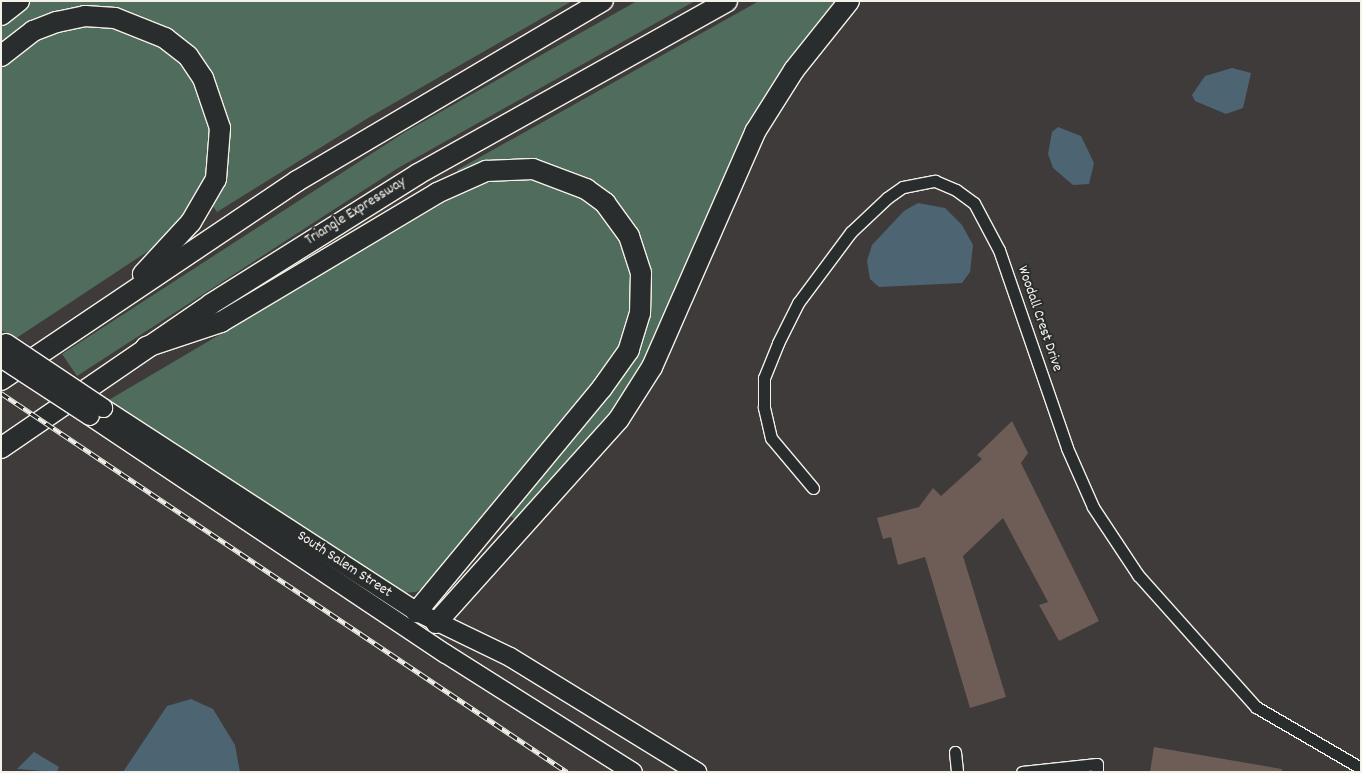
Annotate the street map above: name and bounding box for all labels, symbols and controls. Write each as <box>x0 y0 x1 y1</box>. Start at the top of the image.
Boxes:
street label: Triangle Expressway <box>302 174 410 250</box>
street label: Woodall Crest Drive <box>1013 264 1065 374</box>
street label: South Salem Street <box>293 528 395 602</box>

